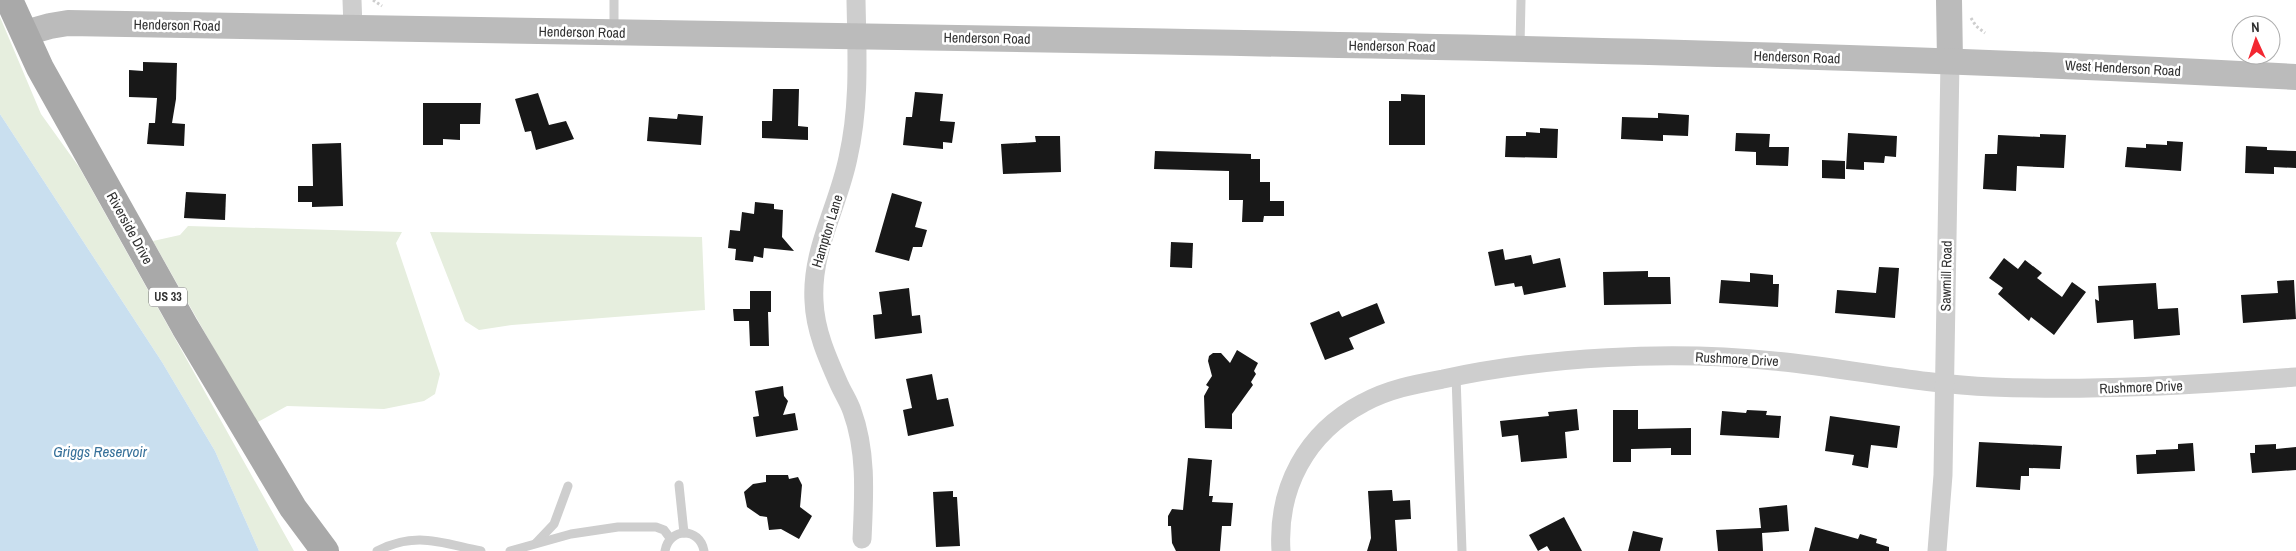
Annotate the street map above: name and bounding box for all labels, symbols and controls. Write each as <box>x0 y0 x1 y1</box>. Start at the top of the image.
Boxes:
street label: Henderson Road <box>133 15 221 35</box>
north arrow <box>2231 15 2281 65</box>
text: N <box>2251 18 2260 36</box>
street label: Henderson Road <box>538 22 626 42</box>
street label: Henderson Road <box>943 28 1031 48</box>
street label: Henderson Road <box>1348 36 1436 56</box>
street label: Henderson Road <box>1753 46 1841 68</box>
street label: West Henderson Road <box>2065 56 2181 80</box>
street label: Riverside Drive <box>103 189 157 267</box>
street label: Hampton Lane <box>807 192 847 270</box>
street label: Sawmill Road <box>1936 240 1956 312</box>
road number: US 33 <box>149 288 187 306</box>
street label: Rushmore Drive <box>1695 348 1779 370</box>
street label: Rushmore Drive <box>2099 377 2183 397</box>
water label: Griggs Reservoir <box>53 441 148 462</box>

